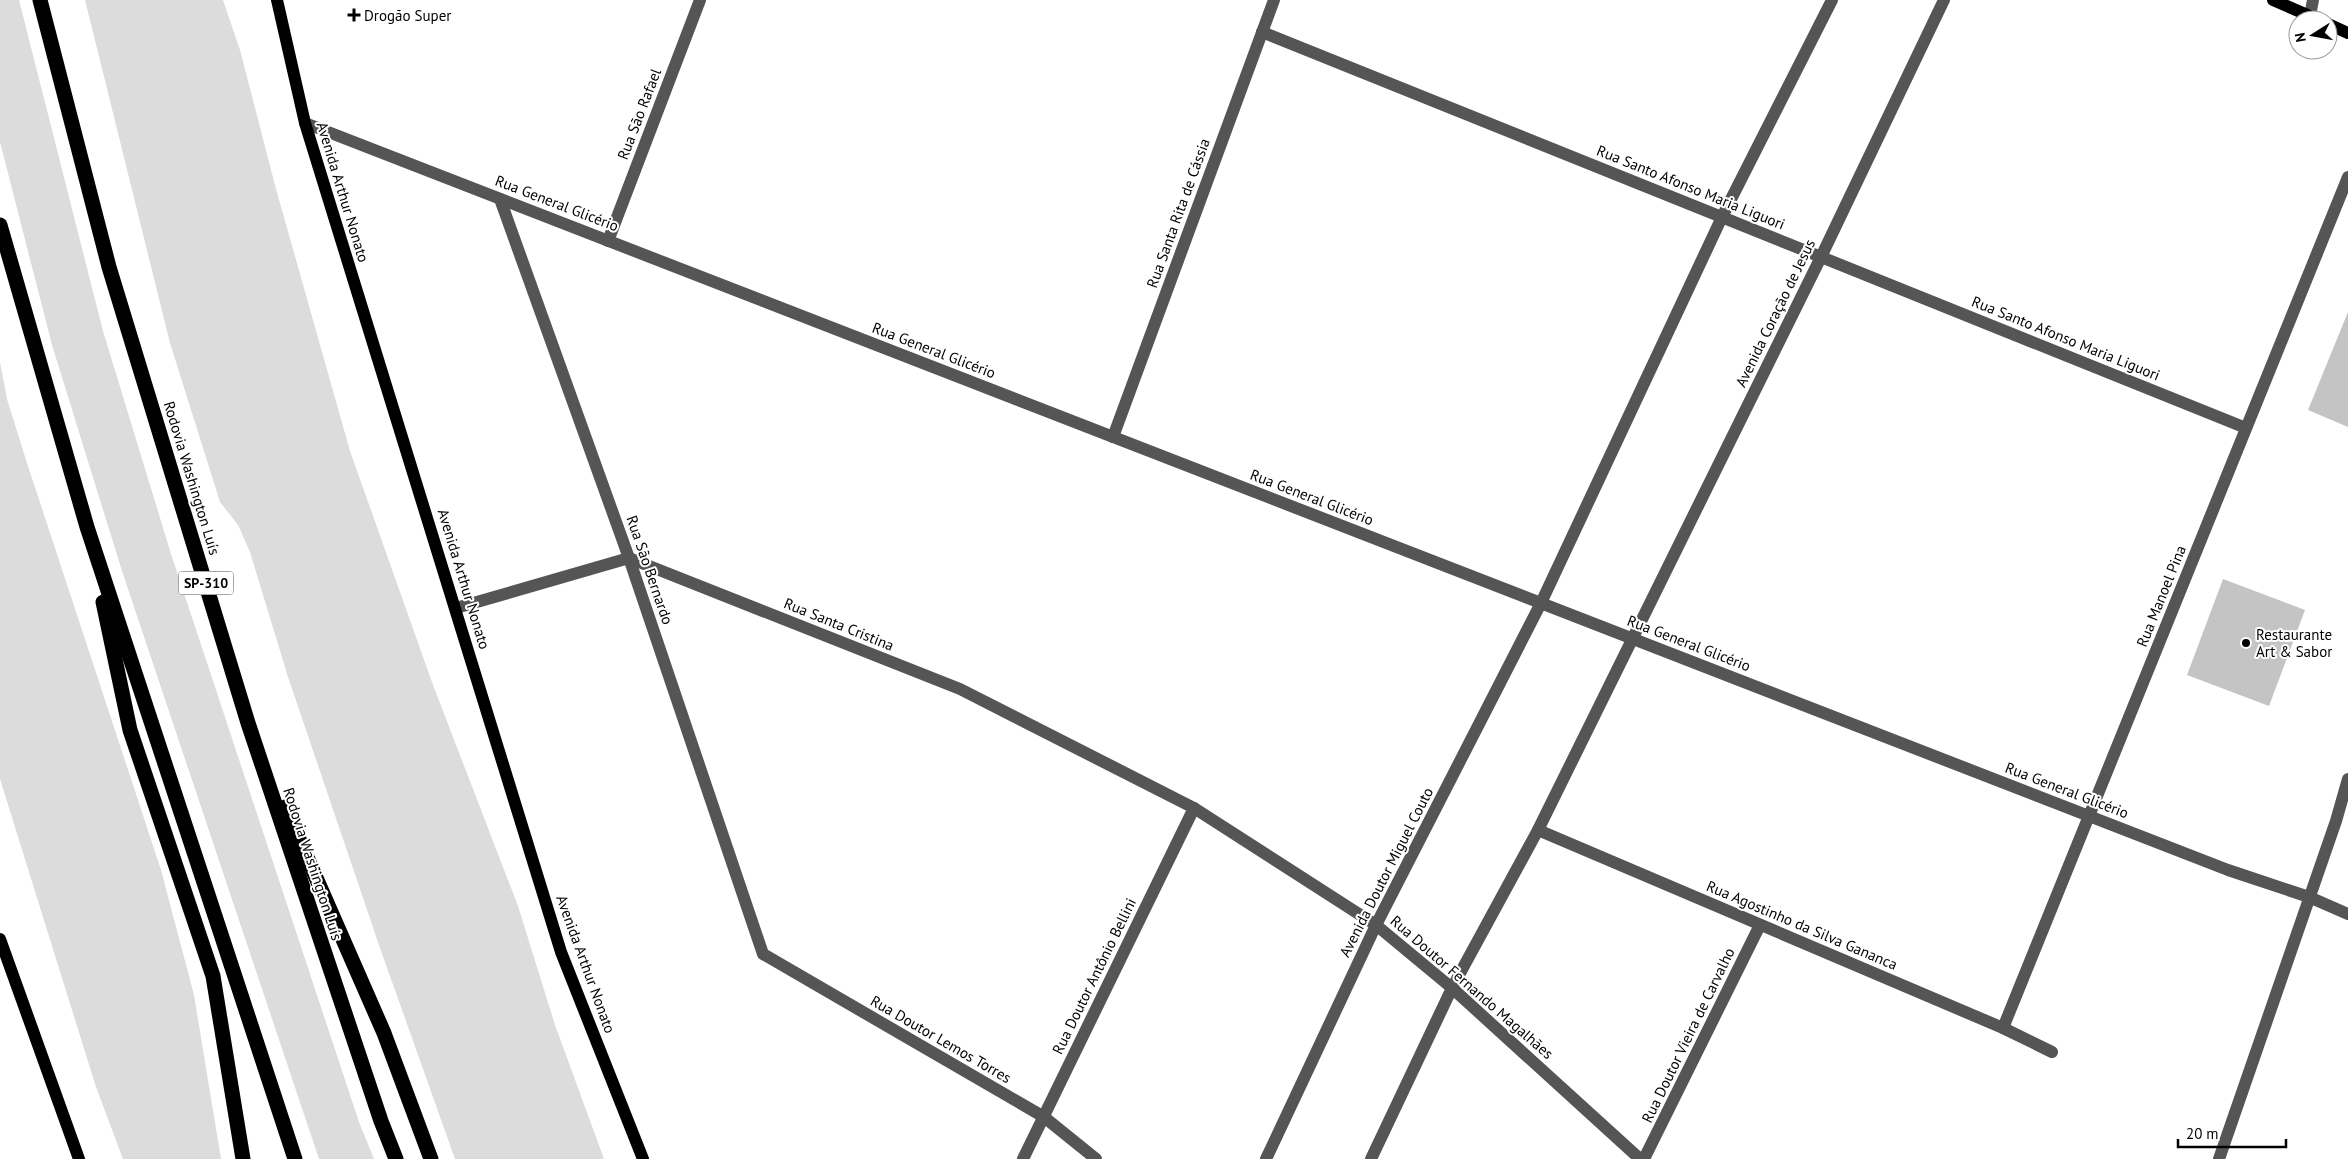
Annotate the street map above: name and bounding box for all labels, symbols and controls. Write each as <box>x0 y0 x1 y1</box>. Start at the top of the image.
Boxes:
place label: Drogão Super <box>364 6 451 25</box>
marker: Drogão Super <box>348 9 360 21</box>
north arrow <box>2288 10 2338 60</box>
text: N <box>2291 31 2310 44</box>
street label: Rua São Rafael <box>613 65 665 162</box>
street label: Avenida Arthur Nonato <box>313 120 373 264</box>
street label: Rua Santa Rita de Cássia <box>1142 136 1214 290</box>
street label: Rua Santo Afonso Maria Liguori <box>1594 140 1788 234</box>
street label: Rua General Glicério <box>493 171 621 235</box>
street label: Avenida Coração de Jesus <box>1731 236 1819 390</box>
street label: Rua Santo Afonso Maria Liguori <box>1969 291 2163 385</box>
street label: Rua General Glicério <box>870 318 998 382</box>
street label: Rodovia Washington Luís <box>160 399 224 557</box>
street label: Rua General Glicério <box>1248 465 1376 529</box>
street label: Avenida Arthur Nonato <box>434 507 494 651</box>
street label: Rua São Bernardo <box>622 513 678 627</box>
street label: Rua Manoel Pina <box>2132 542 2190 650</box>
road number: SP-310 <box>178 572 234 594</box>
street label: Rua Santa Cristina <box>781 593 897 655</box>
street label: Rua General Glicério <box>1625 611 1753 675</box>
place label: Restaurante Art & Sabor <box>2256 625 2332 661</box>
marker: Restaurante Art & Sabor <box>2240 637 2252 649</box>
street label: Rua General Glicério <box>2003 758 2131 822</box>
street label: Avenida Doutor Miguel Couto <box>1335 784 1437 960</box>
street label: Rodovia Washington Luís <box>279 785 347 943</box>
street label: Rua Agostinho da Silva Gananca <box>1704 876 1900 974</box>
street label: Avenida Arthur Nonato <box>552 892 620 1036</box>
street label: Rua Doutor Antônio Bellini <box>1048 895 1140 1057</box>
street label: Rua Doutor Fernando Magalhães <box>1387 911 1557 1063</box>
street label: Rua Doutor Vieira de Carvalho <box>1637 944 1739 1126</box>
street label: Rua Doutor Lemos Torres <box>867 991 1015 1087</box>
scale bar <box>2178 1116 2286 1148</box>
text: 20 m <box>2186 1124 2219 1143</box>

